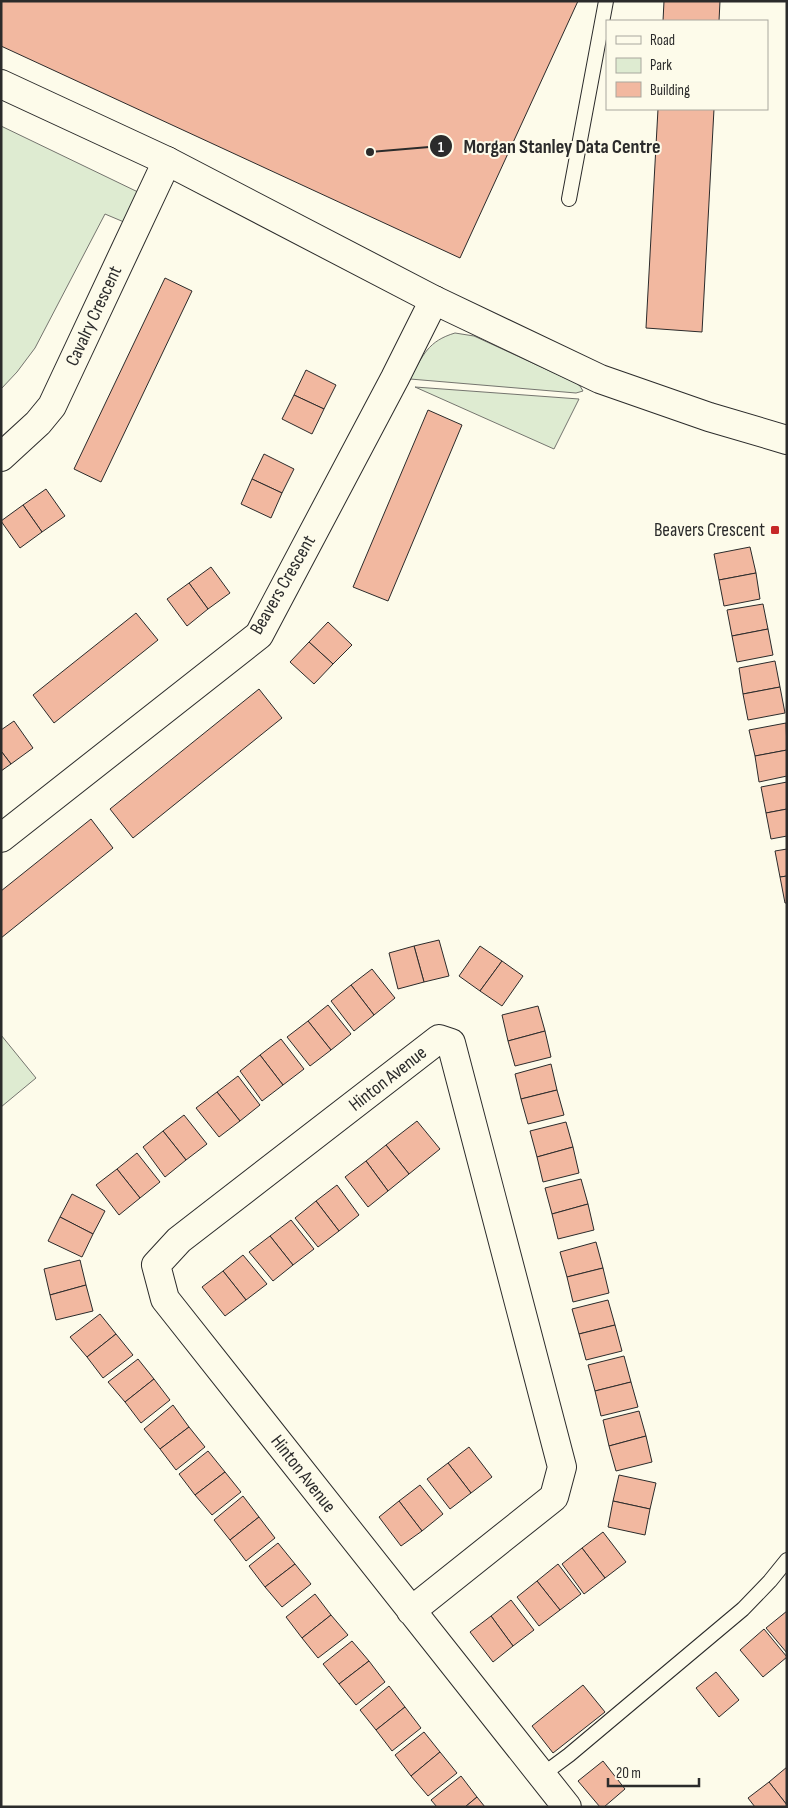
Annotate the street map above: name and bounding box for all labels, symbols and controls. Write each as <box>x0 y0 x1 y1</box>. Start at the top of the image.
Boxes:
legend <box>606 20 768 110</box>
text: Road <box>650 31 675 50</box>
text: Park <box>650 56 672 75</box>
text: Building <box>650 81 690 100</box>
callout: Morgan Stanley Data Centre <box>428 129 670 164</box>
text: Morgan Stanley Data Centre <box>463 135 661 159</box>
text: 1 <box>438 138 444 157</box>
street label: Cavalry Crescent <box>61 262 127 370</box>
place label: Beavers Crescent <box>654 519 765 542</box>
marker: Beavers Crescent <box>769 524 781 536</box>
street label: Beavers Crescent <box>245 531 321 639</box>
street label: Hinton Avenue <box>344 1041 432 1117</box>
street label: Hinton Avenue <box>265 1430 341 1518</box>
scale bar <box>608 1756 699 1788</box>
text: 20 m <box>616 1764 641 1783</box>

